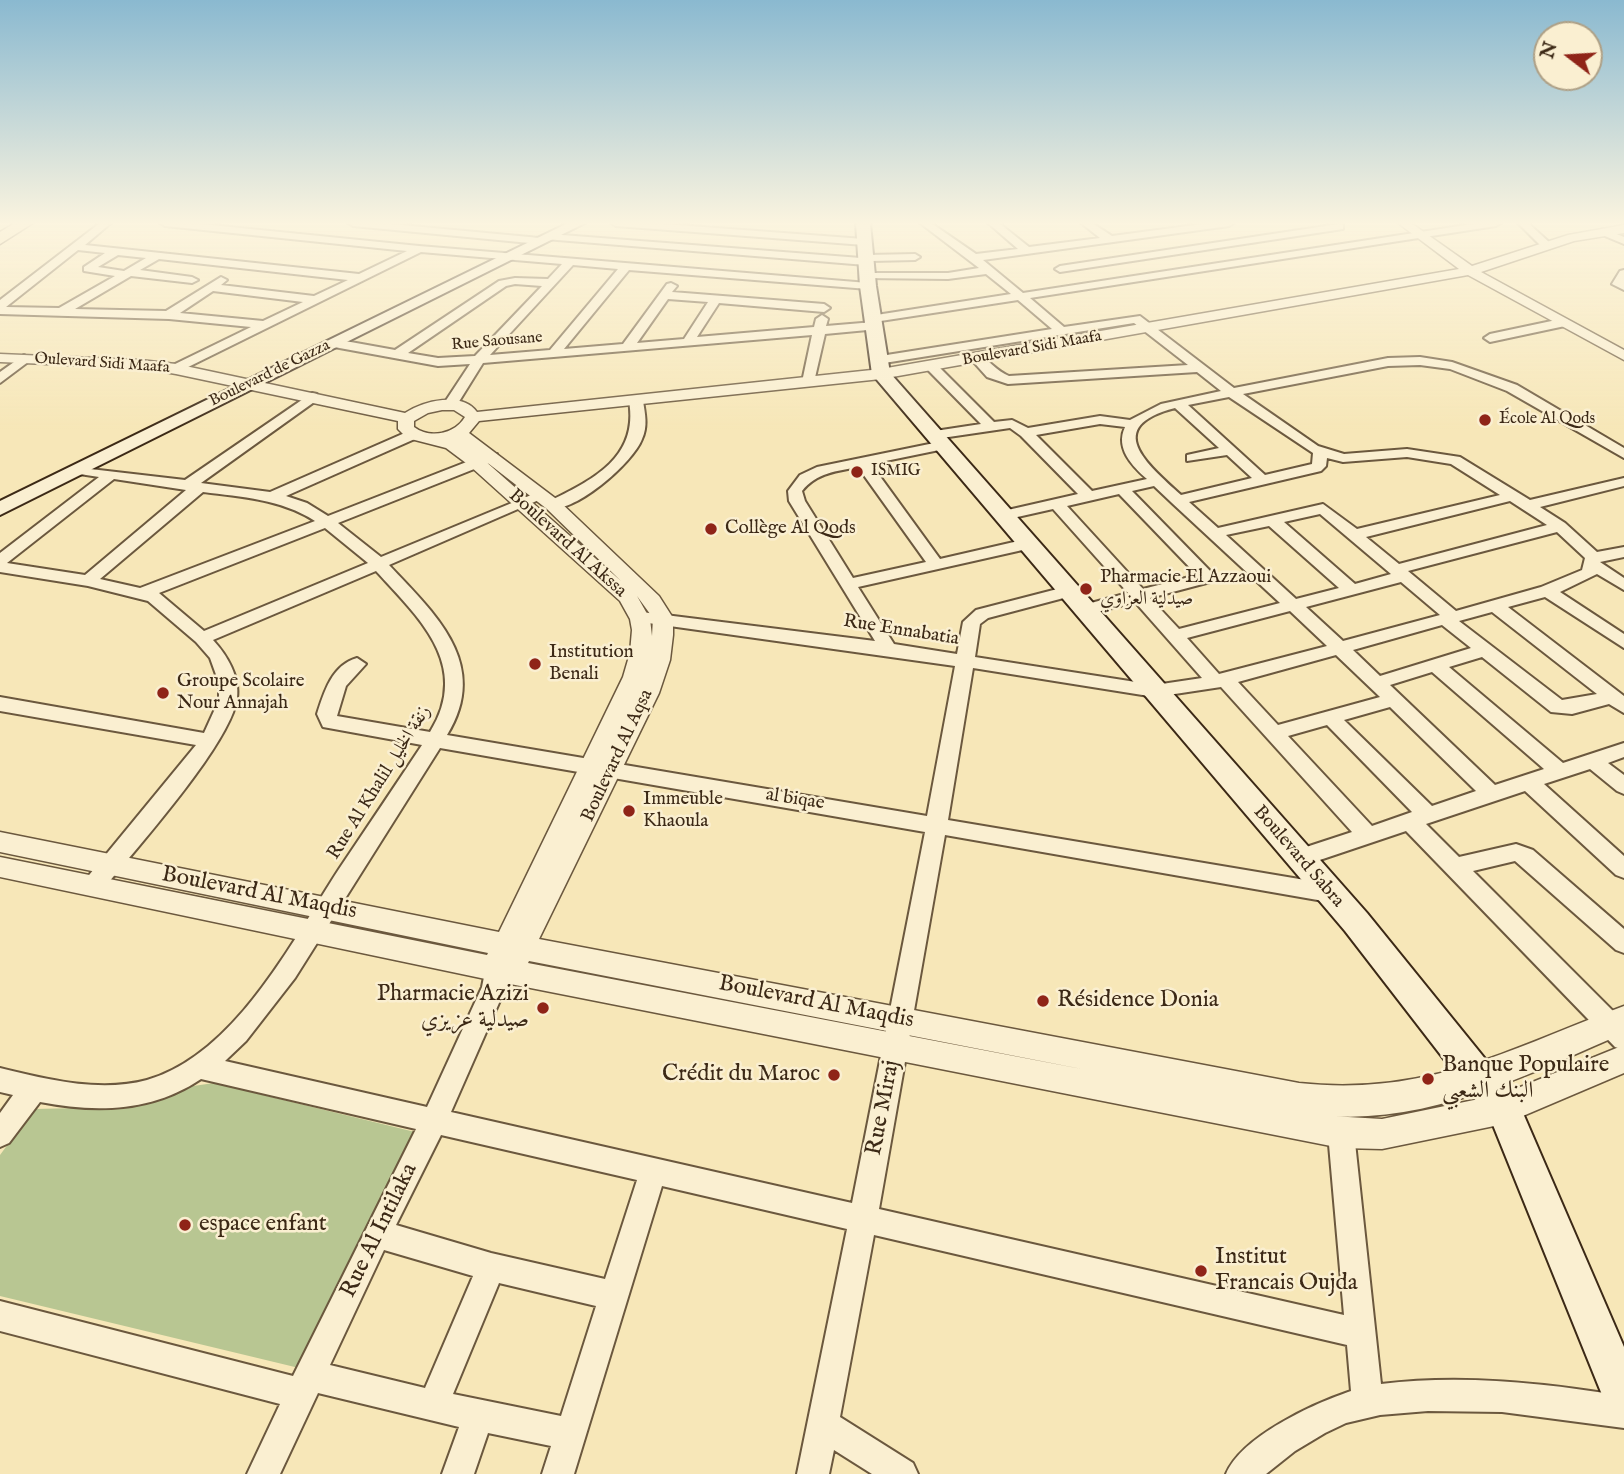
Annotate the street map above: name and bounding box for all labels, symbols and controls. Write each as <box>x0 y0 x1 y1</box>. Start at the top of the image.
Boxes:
north arrow <box>1533 21 1603 91</box>
text: N <box>1536 39 1564 62</box>
street label: Boulevard Sidi Maafa <box>961 327 1103 371</box>
street label: Rue Saousane <box>451 328 543 356</box>
street label: Boulevard de Gazza <box>207 337 333 411</box>
street label: Oulevard Sidi Maafa <box>34 350 170 378</box>
place label: École Al Qods <box>1499 410 1595 430</box>
marker: École Al Qods <box>1477 412 1493 428</box>
place label: ISMIG <box>871 462 921 482</box>
marker: ISMIG <box>849 464 865 480</box>
street label: Boulevard Al Akssa <box>503 485 631 603</box>
place label: Collège Al Qods <box>725 518 856 540</box>
marker: Collège Al Qods <box>703 521 719 537</box>
place label: Pharmacie El Azzaoui صيدلية العزاوي <box>1100 567 1271 611</box>
marker: Pharmacie El Azzaoui صيدلية العزاوي <box>1078 581 1094 597</box>
street label: Rue Ennabatia <box>841 611 961 651</box>
place label: Institution Benali <box>549 642 634 686</box>
marker: Institution Benali <box>527 656 543 672</box>
place label: Groupe Scolaire Nour Annajah <box>177 671 305 715</box>
marker: Groupe Scolaire Nour Annajah <box>155 685 171 701</box>
street label: Boulevard Al Aqsa <box>577 686 659 826</box>
street label: Rue Al Khalil زنقة الخليل <box>323 702 437 864</box>
street label: al biqae <box>764 784 826 816</box>
place label: Immeuble Khaoula <box>643 789 723 833</box>
street label: Boulevard Sabra <box>1248 801 1348 913</box>
marker: Immeuble Khaoula <box>621 803 637 819</box>
street label: Boulevard Al Maqdis <box>159 862 359 926</box>
street label: Boulevard Al Maqdis <box>716 971 916 1035</box>
place label: Pharmacie Azizi صيدلية عزيزي <box>377 981 529 1035</box>
place label: Résidence Donia <box>1057 987 1219 1015</box>
marker: Résidence Donia <box>1035 993 1051 1009</box>
marker: Pharmacie Azizi صيدلية عزيزي <box>535 1000 551 1016</box>
place label: Banque Populaire البنك الشعبي <box>1442 1052 1609 1106</box>
street label: Rue Miraj <box>861 1058 907 1158</box>
place label: Crédit du Maroc <box>662 1061 820 1089</box>
marker: Crédit du Maroc <box>826 1067 842 1083</box>
marker: Banque Populaire البنك الشعبي <box>1420 1071 1436 1087</box>
street label: Rue Al Intilaka <box>336 1159 424 1303</box>
place label: espace enfant <box>199 1211 327 1239</box>
marker: espace enfant <box>177 1217 193 1233</box>
place label: Institut Francais Oujda <box>1215 1244 1358 1298</box>
marker: Institut Francais Oujda <box>1193 1263 1209 1279</box>

